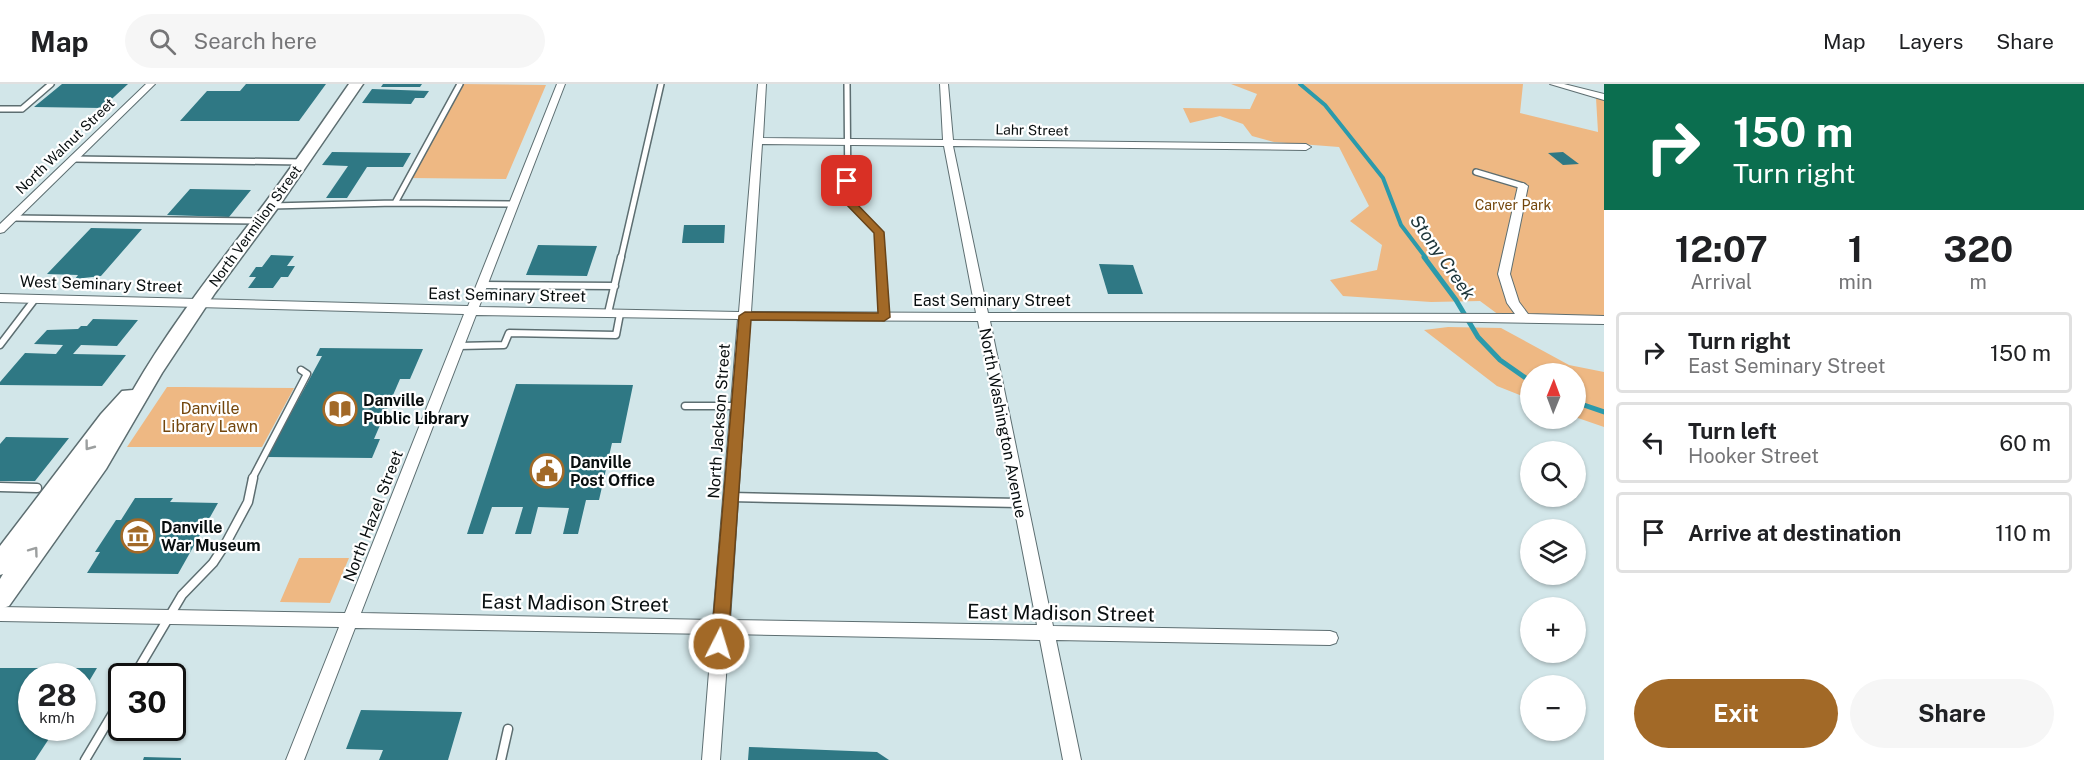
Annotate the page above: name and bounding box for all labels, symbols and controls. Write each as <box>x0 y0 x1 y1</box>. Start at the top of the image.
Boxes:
search box <box>125 14 545 68</box>
text: Map <box>30 25 89 58</box>
icon: search <box>146 25 179 58</box>
text: Search here <box>194 28 317 54</box>
text: Map <box>1823 29 1866 54</box>
text: Layers <box>1899 29 1963 54</box>
text: Share <box>1996 29 2054 54</box>
street label: North Walnut Street <box>12 95 118 197</box>
text: 150 m <box>1733 107 1853 156</box>
icon: right <box>1634 108 1712 186</box>
street label: Lahr Street <box>995 121 1069 139</box>
pin <box>821 155 872 206</box>
text: Turn right <box>1733 157 1856 189</box>
street label: North Vermilion Street <box>206 162 304 290</box>
icon: arrive <box>830 164 863 197</box>
park label: Carver Park <box>1475 197 1551 213</box>
water label: Stony Creek <box>1406 210 1480 304</box>
text: 12:07 <box>1675 228 1768 270</box>
text: 1 <box>1848 228 1863 270</box>
text: 320 <box>1943 228 2013 270</box>
text: Arrival <box>1690 270 1752 294</box>
text: min <box>1839 270 1873 294</box>
text: m <box>1970 270 1987 294</box>
street label: West Seminary Street <box>19 272 183 296</box>
street label: East Seminary Street <box>428 284 586 306</box>
street label: East Seminary Street <box>913 291 1071 310</box>
street label: North Washington Avenue <box>975 326 1031 520</box>
text: Turn right <box>1688 328 1791 354</box>
icon: right <box>1637 336 1670 369</box>
text: 150 m <box>1990 340 2051 366</box>
street label: North Jackson Street <box>704 343 734 499</box>
text: East Seminary Street <box>1688 354 1885 378</box>
north arrow <box>1520 363 1586 429</box>
map controls <box>1520 363 1586 741</box>
library icon: Danville Public Library <box>322 391 358 427</box>
place label: Danville Public Library <box>363 391 469 428</box>
park label: Danville Library Lawn <box>162 399 258 436</box>
text: Turn left <box>1688 418 1777 444</box>
icon: left <box>1637 426 1670 459</box>
text: 60 m <box>2000 430 2051 456</box>
one-way arrow <box>85 439 96 450</box>
button: search <box>1520 441 1586 507</box>
text: Hooker Street <box>1688 444 1819 468</box>
street label: North Hazel Street <box>339 447 407 585</box>
public building icon: Danville Post Office <box>529 453 565 489</box>
place label: Danville Post Office <box>570 453 655 490</box>
icon: arrive <box>1637 516 1670 549</box>
museum icon: Danville War Museum <box>120 518 156 554</box>
place label: Danville War Museum <box>161 518 261 555</box>
button: layers <box>1520 519 1586 585</box>
text: Arrive at destination <box>1688 520 1901 546</box>
text: 110 m <box>1995 520 2051 546</box>
one-way arrow <box>27 546 38 557</box>
street label: East Madison Street <box>481 589 669 617</box>
button: + <box>1520 597 1586 663</box>
street label: East Madison Street <box>967 599 1155 627</box>
position arrow <box>687 612 751 676</box>
speed limit sign: 30 <box>108 663 186 741</box>
button: − <box>1520 675 1586 741</box>
text: 28 <box>37 677 77 713</box>
button: Exit <box>1634 679 1838 748</box>
button: Share <box>1850 679 2054 748</box>
text: km/h <box>39 709 75 726</box>

